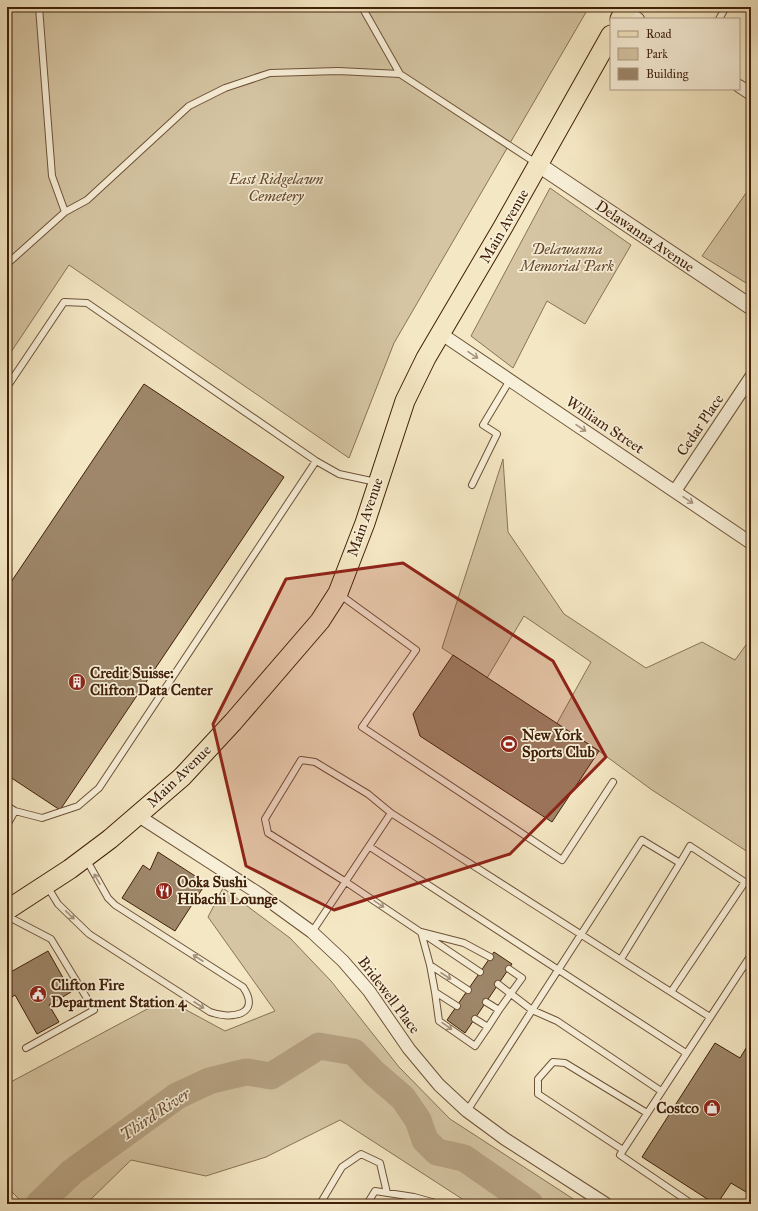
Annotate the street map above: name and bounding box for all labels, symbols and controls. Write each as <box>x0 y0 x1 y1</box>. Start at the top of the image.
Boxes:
legend <box>610 18 740 90</box>
text: Road <box>646 27 672 41</box>
text: Park <box>646 47 668 61</box>
text: Building <box>646 67 689 82</box>
park label: East Ridgelawn Cemetery <box>228 170 323 205</box>
street label: Main Avenue <box>476 186 532 266</box>
street label: Delawanna Avenue <box>592 196 698 276</box>
park label: Delawanna Memorial Park <box>518 240 614 275</box>
one-way arrow <box>467 351 478 359</box>
street label: Cedar Place <box>673 391 727 459</box>
street label: William Street <box>563 392 648 458</box>
one-way arrow <box>575 424 586 432</box>
street label: Main Avenue <box>343 475 387 559</box>
one-way arrow <box>683 496 694 505</box>
place label: Credit Suisse: Clifton Data Center <box>90 664 213 699</box>
building icon: Credit Suisse: Clifton Data Center <box>67 672 87 692</box>
place label: New York Sports Club <box>522 726 596 762</box>
sports icon: New York Sports Club <box>499 734 519 754</box>
street label: Main Avenue <box>143 741 215 811</box>
one-way arrow <box>93 873 101 885</box>
place label: Ooka Sushi Hibachi Lounge <box>177 873 279 909</box>
restaurant icon: Ooka Sushi Hibachi Lounge <box>154 881 174 901</box>
one-way arrow <box>373 900 384 908</box>
one-way arrow <box>65 910 75 920</box>
street label: Bridewell Place <box>354 953 424 1037</box>
one-way arrow <box>192 954 204 962</box>
one-way arrow <box>440 972 452 980</box>
place label: Clifton Fire Department Station 4 <box>51 976 187 1012</box>
public building icon: Clifton Fire Department Station 4 <box>28 984 48 1004</box>
one-way arrow <box>193 1002 205 1010</box>
one-way arrow <box>442 1022 453 1030</box>
water label: Third River <box>117 1083 195 1144</box>
shop icon: Costco <box>702 1098 722 1118</box>
place label: Costco <box>656 1099 699 1117</box>

